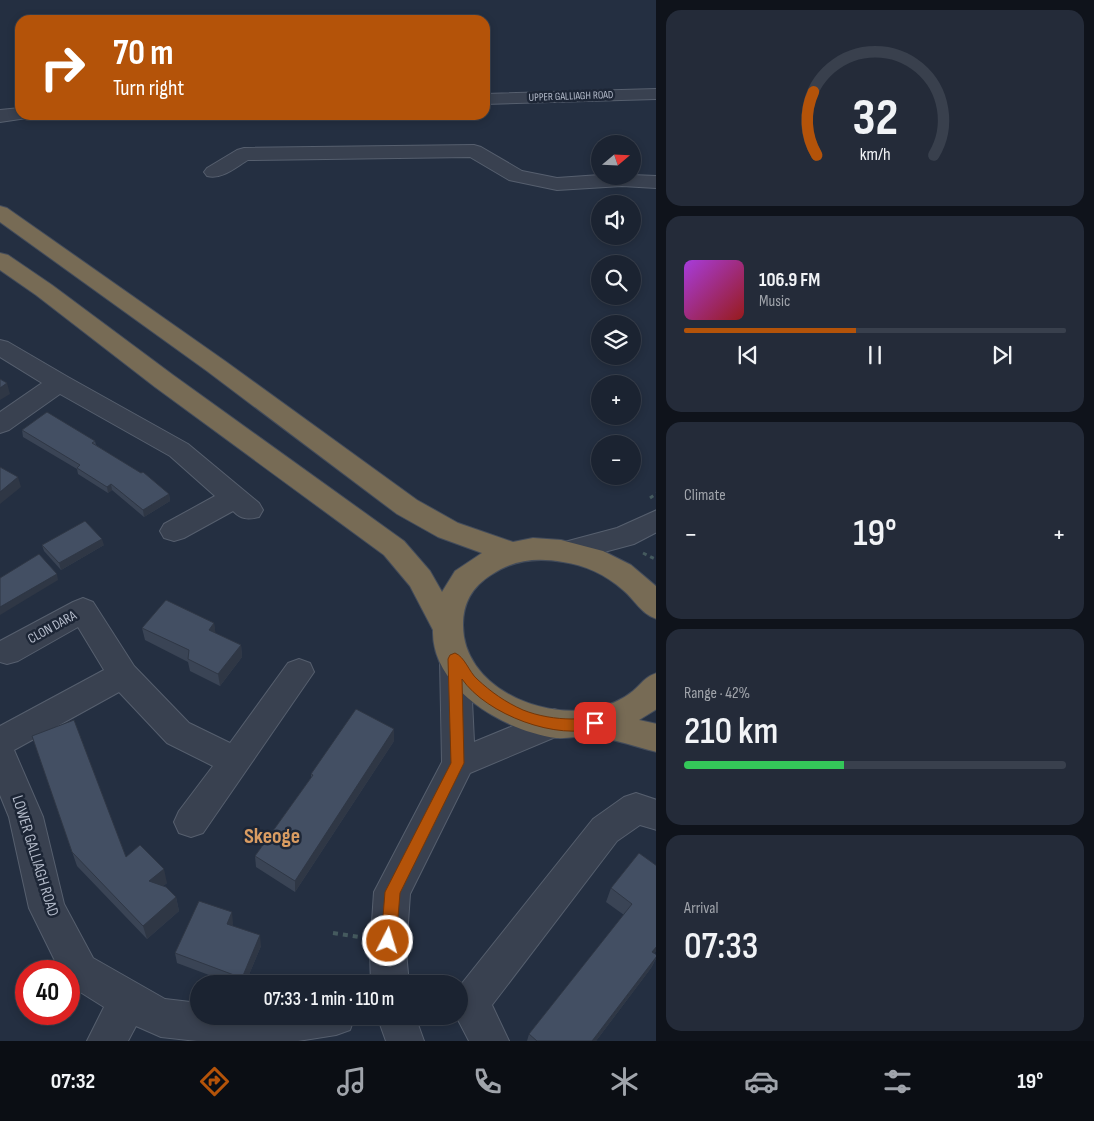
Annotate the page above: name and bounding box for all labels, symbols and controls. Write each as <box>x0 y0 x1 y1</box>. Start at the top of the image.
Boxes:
text: 70 m <box>113 32 173 75</box>
icon: right <box>30 35 95 100</box>
text: Turn right <box>113 75 184 102</box>
text: 32 <box>852 87 898 150</box>
street label: UPPER GALLIAGH ROAD <box>528 88 614 104</box>
north arrow <box>591 135 641 185</box>
map controls <box>591 135 641 485</box>
text: km/h <box>860 144 890 165</box>
button: sound <box>591 195 641 245</box>
button: search <box>591 255 641 305</box>
text: 106.9 FM <box>759 269 820 292</box>
text: Music <box>759 292 790 311</box>
button: layers <box>591 315 641 365</box>
icon: previous <box>734 341 762 369</box>
icon: pause <box>861 341 889 369</box>
icon: next <box>988 341 1016 369</box>
button: + <box>591 375 641 425</box>
button: − <box>591 435 641 485</box>
text: Climate <box>684 486 726 505</box>
text: 19° <box>853 511 897 556</box>
text: − <box>684 518 698 551</box>
text: + <box>1052 518 1066 551</box>
street label: CLON DARA <box>25 606 80 647</box>
text: Range · 42% <box>684 684 750 703</box>
pin <box>574 702 616 744</box>
icon: arrive <box>581 709 609 737</box>
text: 210 km <box>684 709 778 754</box>
street label: LOWER GALLIAGH ROAD <box>8 793 62 919</box>
district label: Skeoge <box>244 823 300 850</box>
text: Arrival <box>684 899 718 918</box>
position arrow <box>361 914 413 966</box>
text: 07:33 <box>684 924 758 969</box>
speed limit sign: 40 <box>15 960 80 1025</box>
text: 07:33 · 1 min · 110 m <box>264 988 394 1011</box>
icon: directions <box>197 1064 232 1099</box>
icon: music <box>334 1064 369 1099</box>
icon: phone <box>470 1064 505 1099</box>
icon: climate <box>607 1064 642 1099</box>
icon: car <box>744 1064 779 1099</box>
icon: filters <box>880 1064 915 1099</box>
text: 07:32 <box>51 1068 95 1095</box>
text: 19° <box>1017 1068 1043 1095</box>

